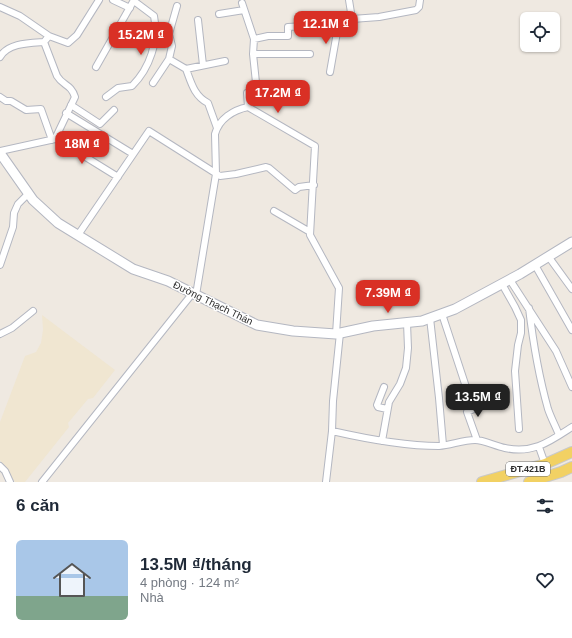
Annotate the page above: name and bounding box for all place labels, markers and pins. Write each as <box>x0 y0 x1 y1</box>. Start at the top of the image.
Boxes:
pin: 12.1M ₫ <box>289 11 363 45</box>
pin: 15.2M ₫ <box>104 22 178 56</box>
pin: 17.2M ₫ <box>241 80 315 114</box>
pin: 18M ₫ <box>54 131 110 165</box>
pin: 7.39M ₫ <box>351 280 425 314</box>
pin: 13.5M ₫ <box>441 384 515 418</box>

